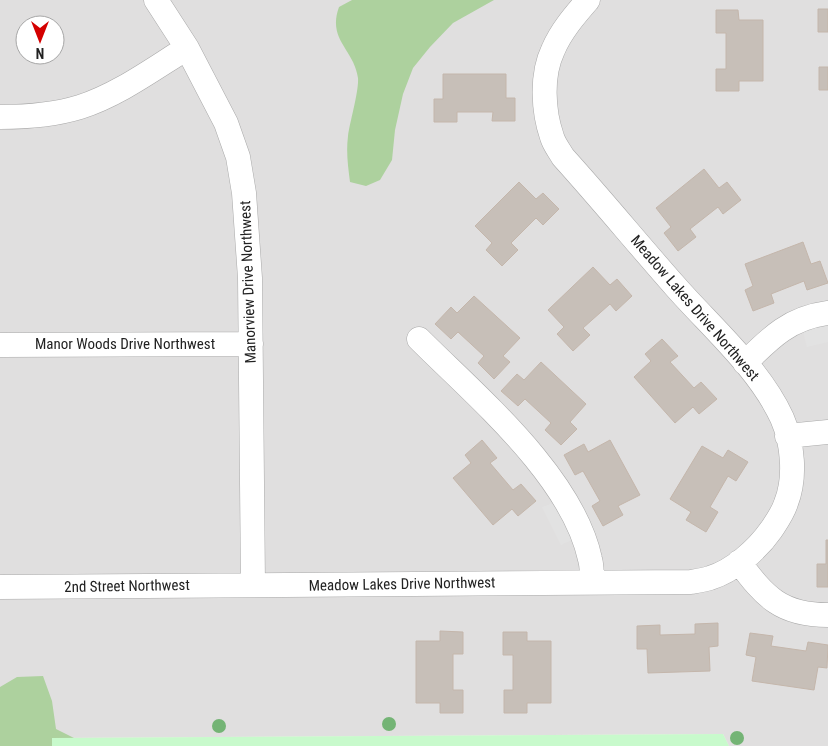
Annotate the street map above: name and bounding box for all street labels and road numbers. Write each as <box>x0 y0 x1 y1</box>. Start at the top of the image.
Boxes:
street label: Manorview Drive Northwest <box>236 200 260 364</box>
street label: Meadow Lakes Drive Northwest <box>627 232 763 384</box>
street label: Manor Woods Drive Northwest <box>35 335 215 353</box>
street label: Meadow Lakes Drive Northwest <box>308 573 496 595</box>
street label: 2nd Street Northwest <box>64 576 190 596</box>

